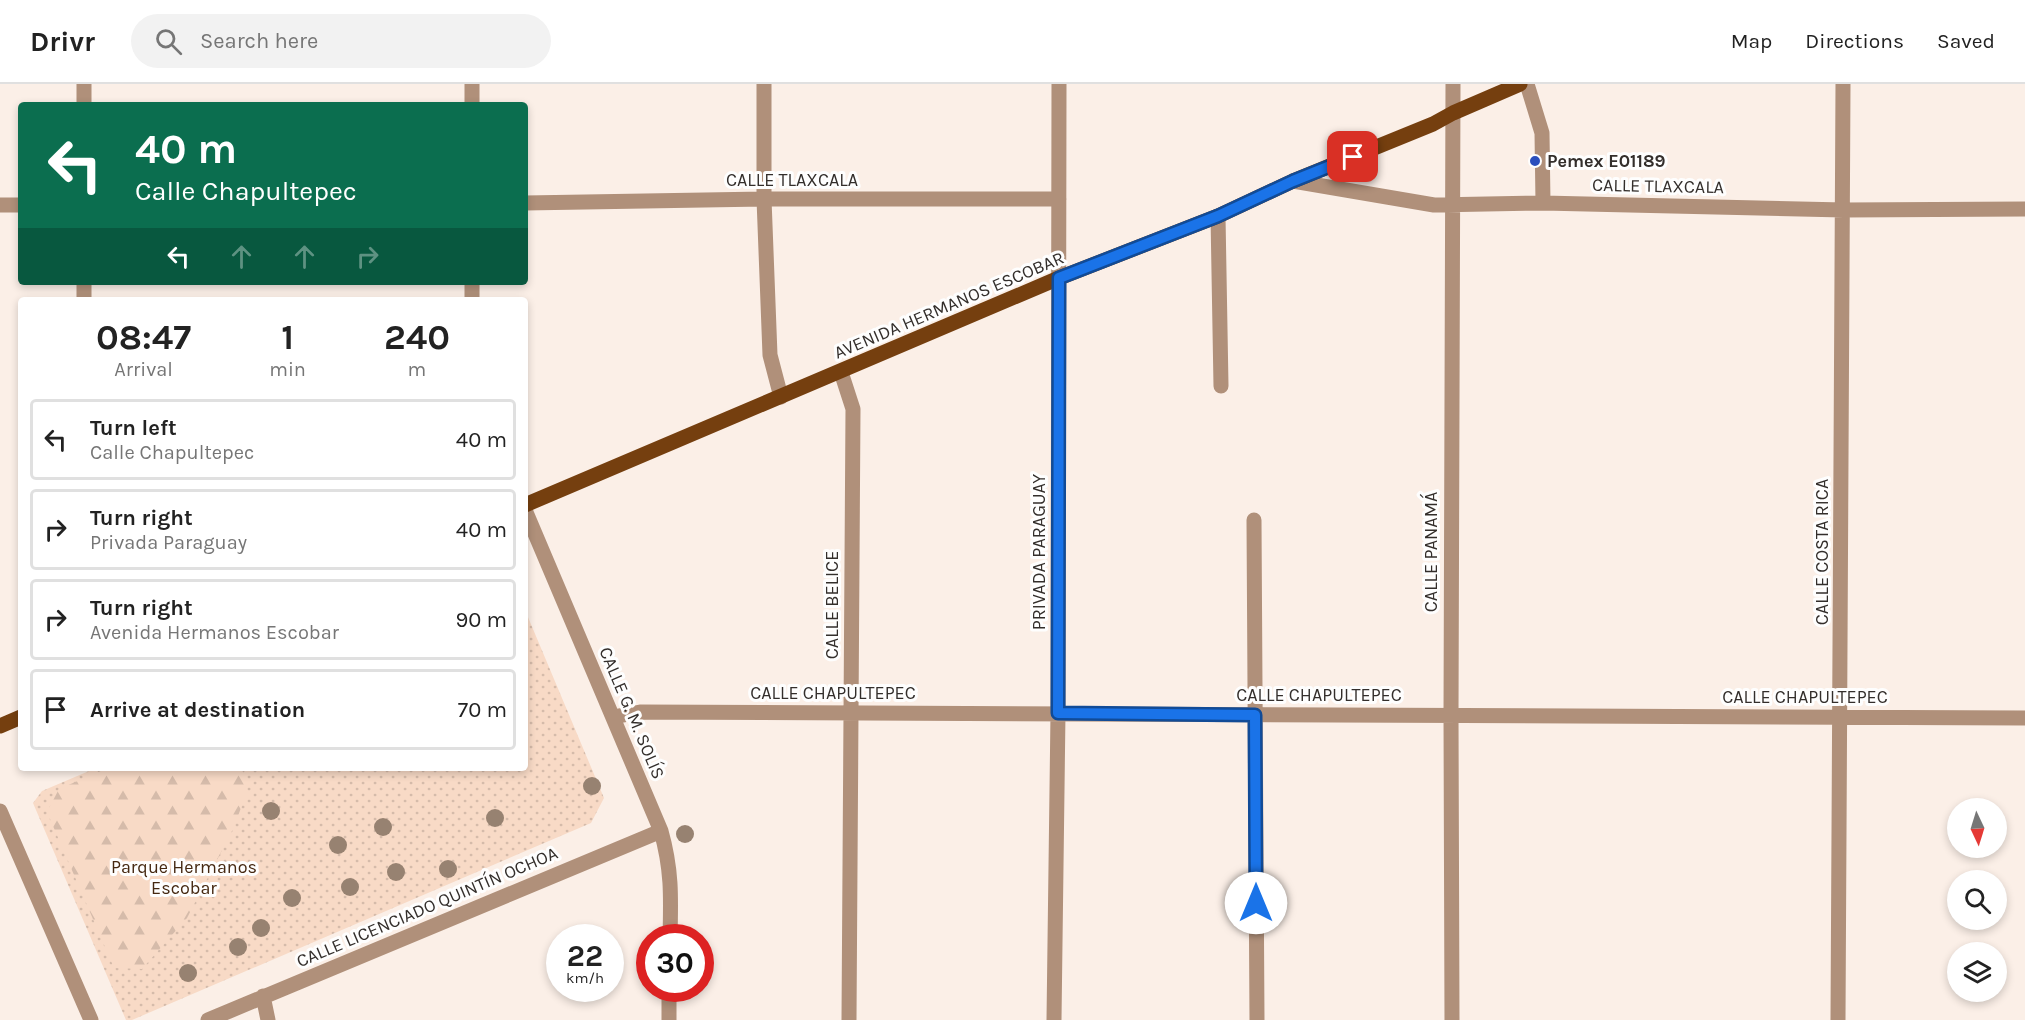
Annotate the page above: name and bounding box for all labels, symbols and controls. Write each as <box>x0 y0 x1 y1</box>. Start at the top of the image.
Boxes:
search box <box>131 14 551 68</box>
text: Drivr <box>30 25 95 58</box>
icon: search <box>152 25 185 58</box>
text: Search here <box>200 28 318 54</box>
text: Map <box>1731 29 1772 53</box>
text: Directions <box>1805 29 1904 53</box>
text: Saved <box>1937 29 1995 53</box>
text: 40 m <box>135 124 237 174</box>
icon: left <box>36 126 114 204</box>
pin <box>1327 131 1378 182</box>
icon: arrive <box>1336 140 1369 173</box>
place label: Pemex E01189 <box>1547 150 1666 172</box>
marker: Pemex E01189 <box>1528 154 1542 168</box>
street label: CALLE TLAXCALA <box>726 169 858 191</box>
street label: CALLE TLAXCALA <box>1592 174 1724 198</box>
text: Calle Chapultepec <box>135 175 357 207</box>
icon: left <box>162 240 195 273</box>
icon: ahead <box>225 240 258 273</box>
icon: ahead <box>288 240 321 273</box>
icon: right <box>351 240 384 273</box>
street label: AVENIDA HERMANOS ESCOBAR <box>831 246 1067 364</box>
text: 08:47 <box>96 316 191 358</box>
text: 1 <box>281 316 294 358</box>
text: 240 <box>384 316 450 358</box>
text: Arrival <box>114 358 173 381</box>
text: min <box>269 358 306 381</box>
text: m <box>408 358 426 381</box>
text: Turn left <box>90 415 177 441</box>
icon: left <box>39 423 72 456</box>
text: 40 m <box>456 427 507 453</box>
text: Calle Chapultepec <box>90 441 254 464</box>
street label: PRIVADA PARAGUAY <box>1028 474 1050 630</box>
street label: CALLE COSTA RICA <box>1811 479 1833 625</box>
street label: CALLE PANAMÁ <box>1419 492 1442 612</box>
text: Turn right <box>90 505 193 531</box>
icon: right <box>39 513 72 546</box>
text: 40 m <box>456 517 507 543</box>
text: Privada Paraguay <box>90 531 247 554</box>
street label: CALLE BELICE <box>821 551 843 659</box>
text: Turn right <box>90 595 193 621</box>
icon: right <box>39 603 72 636</box>
text: 90 m <box>455 607 507 633</box>
text: Avenida Hermanos Escobar <box>90 621 339 644</box>
street label: CALLE G. M. SOLÍS <box>594 643 671 782</box>
street label: CALLE CHAPULTEPEC <box>750 682 916 704</box>
street label: CALLE CHAPULTEPEC <box>1236 684 1402 706</box>
street label: CALLE CHAPULTEPEC <box>1722 686 1888 708</box>
icon: arrive <box>39 693 72 726</box>
text: Arrive at destination <box>90 697 305 723</box>
text: 70 m <box>458 697 507 723</box>
north arrow <box>1947 798 2007 858</box>
map controls <box>1947 798 2007 1002</box>
street label: CALLE LICENCIADO QUINTÍN OCHOA <box>293 841 561 972</box>
park label: Parque Hermanos Escobar <box>111 856 257 899</box>
button: search <box>1947 870 2007 930</box>
position arrow <box>1224 871 1288 935</box>
speed limit sign: 30 <box>636 924 714 1002</box>
text: 22 <box>567 938 603 974</box>
button: layers <box>1947 942 2007 1002</box>
text: km/h <box>566 969 604 987</box>

